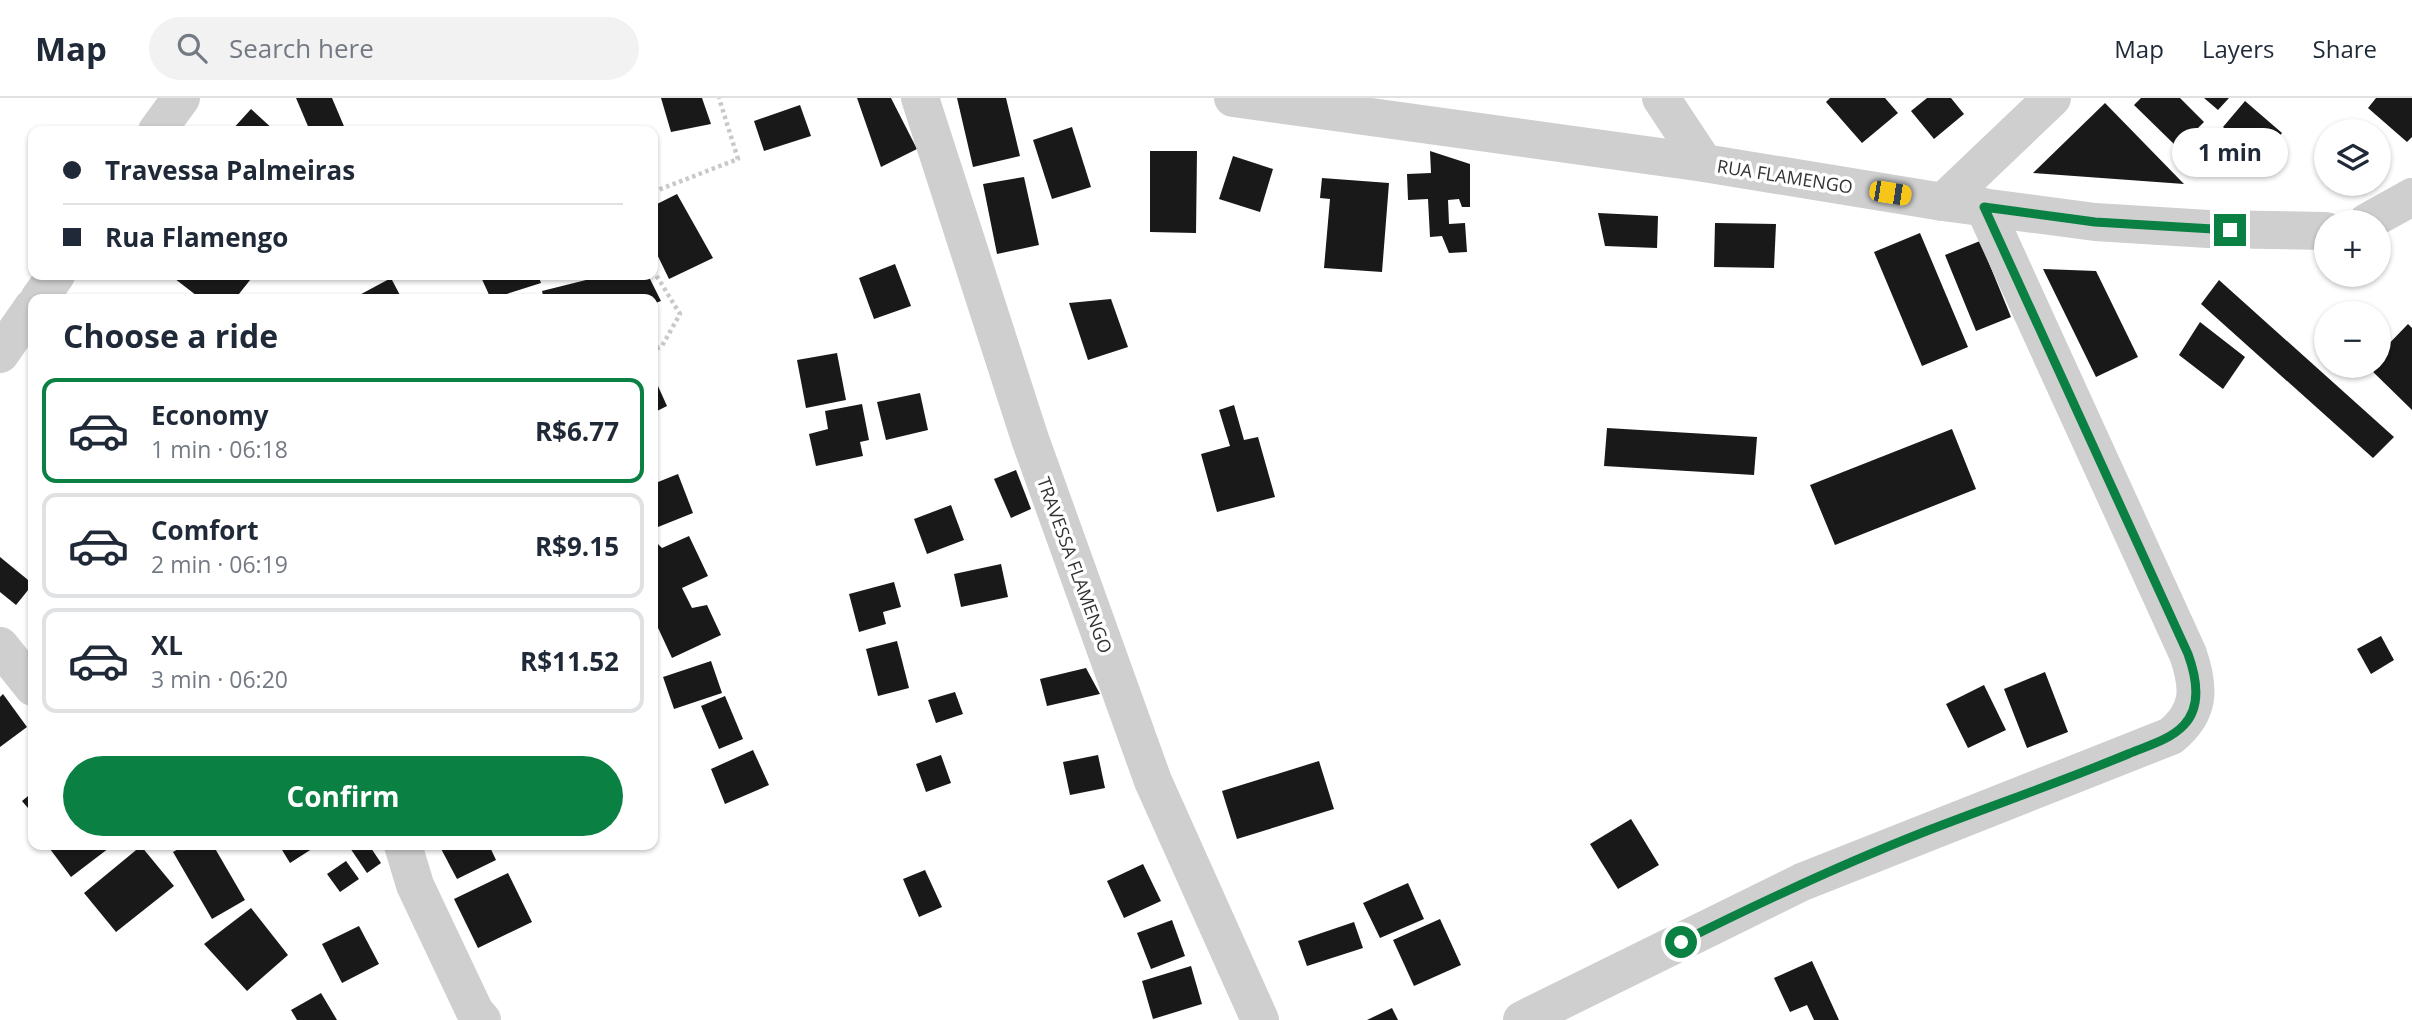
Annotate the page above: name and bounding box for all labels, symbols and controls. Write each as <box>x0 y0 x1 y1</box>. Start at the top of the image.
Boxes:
search box <box>149 17 639 80</box>
text: Map <box>35 26 107 71</box>
icon: search <box>173 29 211 67</box>
text: Search here <box>229 30 374 66</box>
text: Map <box>2114 32 2164 65</box>
text: Layers <box>2202 32 2275 65</box>
text: Share <box>2313 32 2377 65</box>
map controls <box>2314 119 2391 378</box>
button: layers <box>2314 119 2391 196</box>
callout: 1 min <box>2172 129 2288 178</box>
text: 1 min <box>2198 136 2262 168</box>
text: Travessa Palmeiras <box>105 152 355 188</box>
street label: RUA FLAMENGO <box>1715 153 1855 199</box>
car <box>1868 179 1913 207</box>
button: + <box>2314 210 2391 287</box>
route end <box>2214 214 2246 246</box>
text: Rua Flamengo <box>105 219 288 255</box>
button: − <box>2314 301 2391 378</box>
text: Choose a ride <box>63 314 278 357</box>
text: Economy <box>151 397 269 433</box>
icon: car <box>67 399 130 462</box>
text: R$6.77 <box>535 413 619 449</box>
text: 1 min · 06:18 <box>151 433 288 465</box>
street label: TRAVESSA FLAMENGO <box>1032 474 1118 656</box>
text: Comfort <box>151 512 258 548</box>
icon: car <box>67 514 130 577</box>
text: R$9.15 <box>535 528 619 564</box>
text: 2 min · 06:19 <box>151 548 288 580</box>
text: XL <box>151 627 183 663</box>
icon: car <box>67 629 130 692</box>
text: R$11.52 <box>520 643 619 679</box>
text: 3 min · 06:20 <box>151 663 288 695</box>
button: Confirm <box>63 756 623 836</box>
route start <box>1665 926 1697 958</box>

